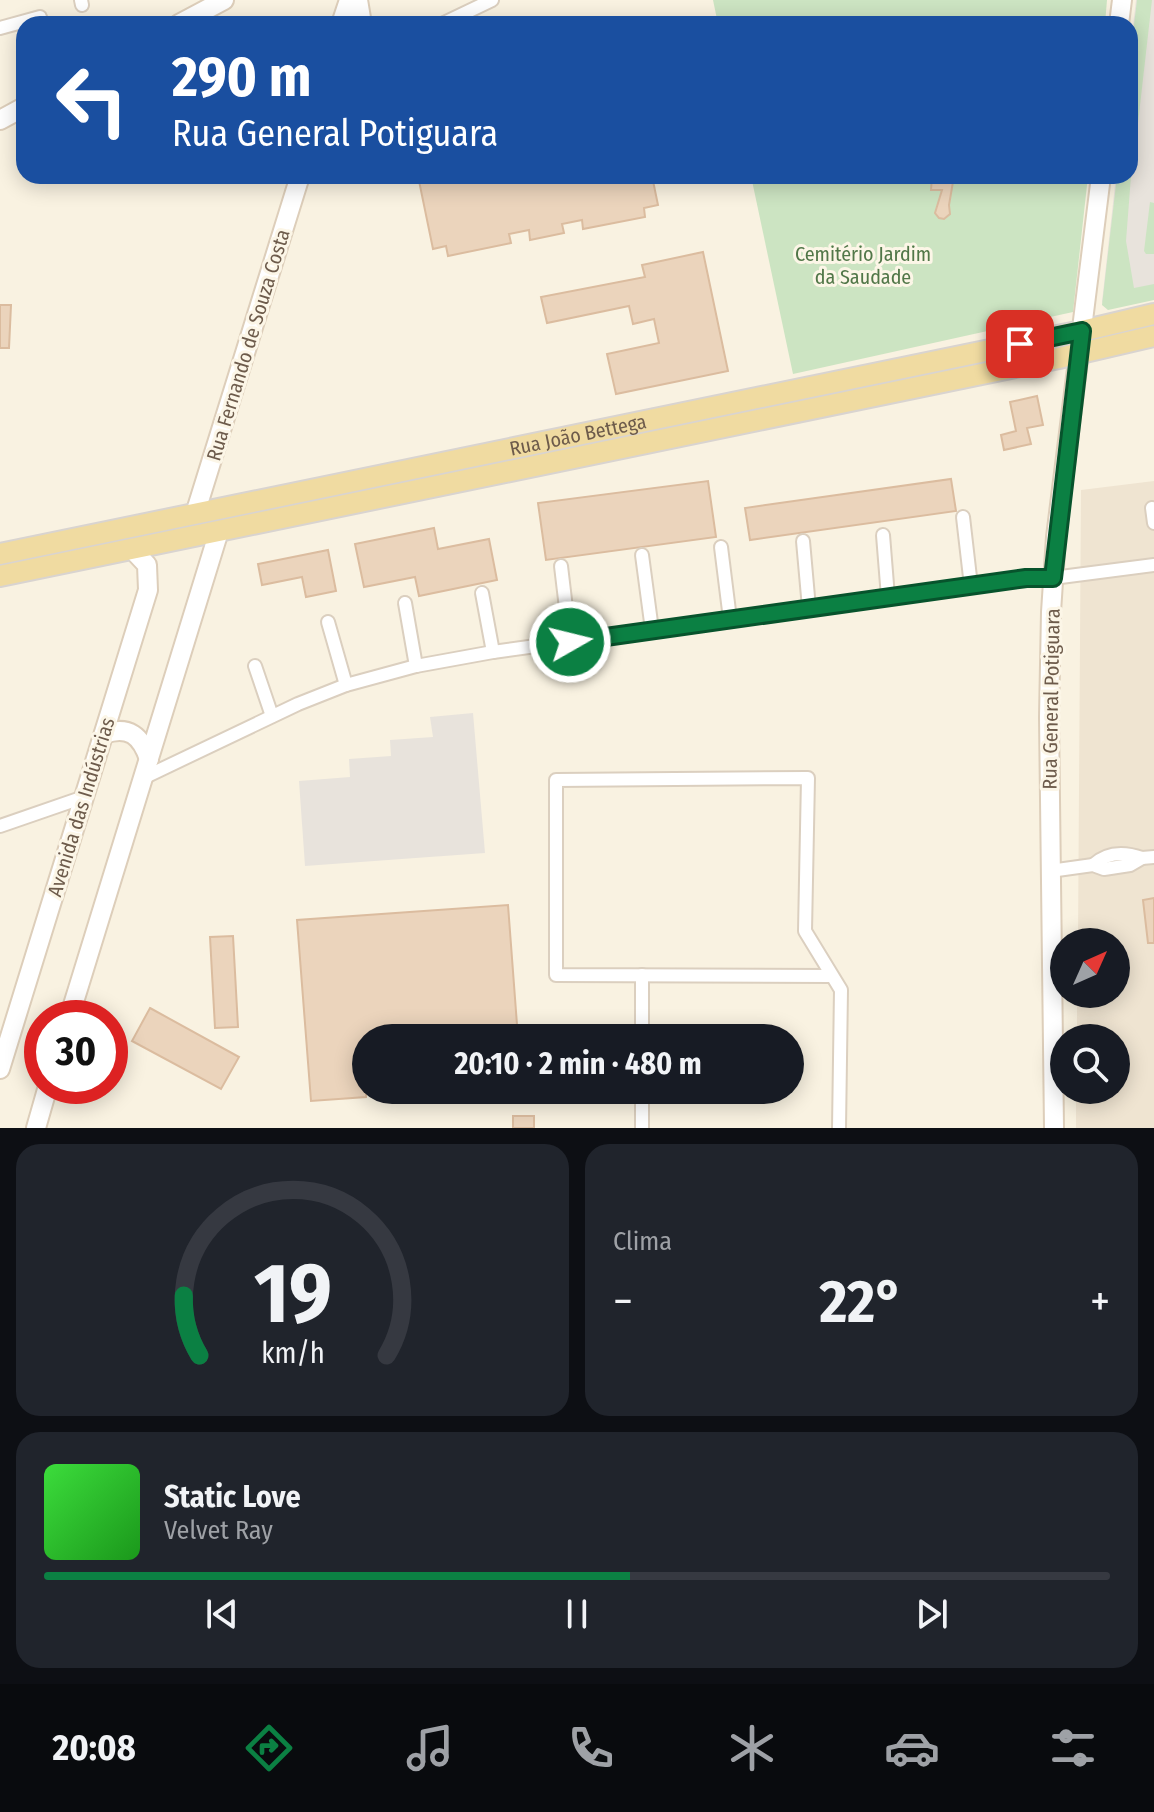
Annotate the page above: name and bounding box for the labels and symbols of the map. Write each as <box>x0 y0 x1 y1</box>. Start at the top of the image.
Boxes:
street label: Rua Fernando de Souza Costa <box>201 226 295 464</box>
park label: Cemitério Jardim da Saudade <box>795 242 931 289</box>
pin <box>986 310 1054 378</box>
street label: Rua João Bettega <box>507 409 648 461</box>
position arrow <box>528 600 612 684</box>
street label: Rua General Potiguara <box>1037 608 1065 790</box>
street label: Avenida das Indústrias <box>42 715 120 899</box>
north arrow <box>1050 928 1130 1008</box>
speed limit sign: 30 <box>24 1000 128 1104</box>

